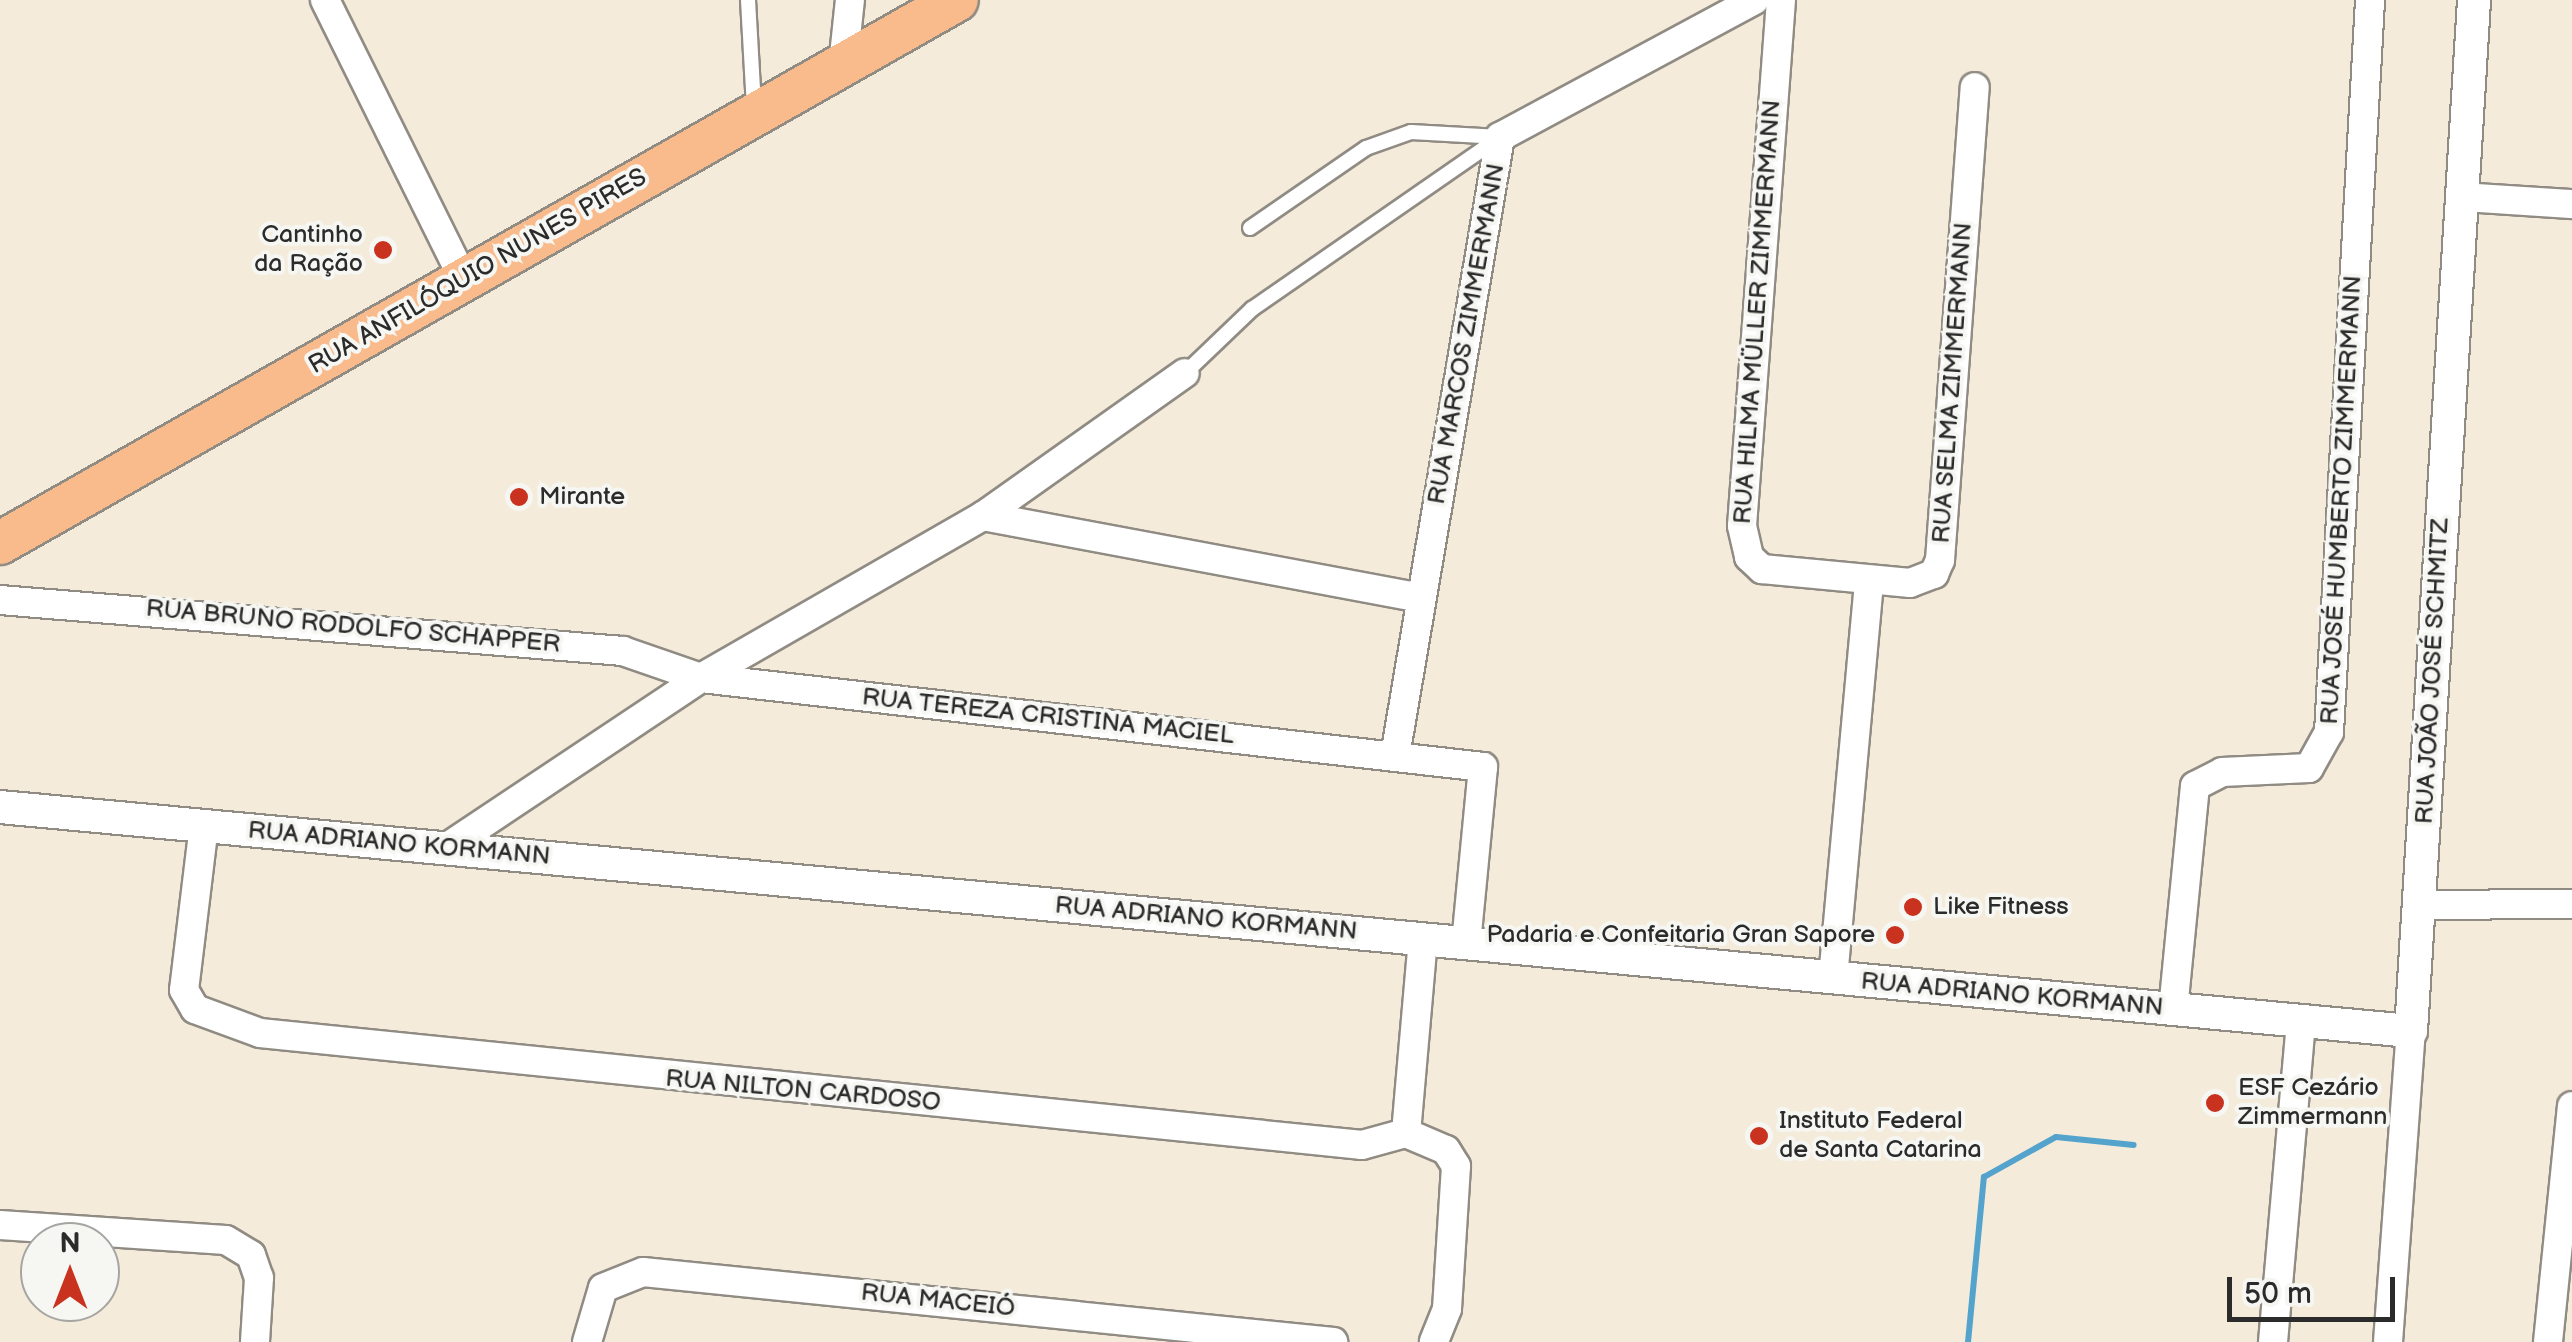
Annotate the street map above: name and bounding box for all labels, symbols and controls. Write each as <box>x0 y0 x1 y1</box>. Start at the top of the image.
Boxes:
street label: RUA HILMA MÜLLER ZIMMERMANN <box>1728 99 1788 525</box>
street label: RUA MARCOS ZIMMERMANN <box>1422 161 1512 507</box>
street label: RUA ANFILÓQUIO NUNES PIRES <box>304 163 652 381</box>
place label: Cantinho da Ração <box>254 221 363 280</box>
street label: RUA SELMA ZIMMERMANN <box>1927 221 1979 545</box>
marker: Cantinho da Ração <box>372 239 394 261</box>
street label: RUA JOSÉ HUMBERTO ZIMMERMANN <box>2315 274 2369 726</box>
place label: Mirante <box>539 482 625 512</box>
marker: Mirante <box>508 486 530 508</box>
street label: RUA JOÃO JOSÉ SCHMITZ <box>2410 516 2456 826</box>
street label: RUA BRUNO RODOLFO SCHAPPER <box>144 594 562 660</box>
street label: RUA TEREZA CRISTINA MACIEL <box>860 683 1236 751</box>
street label: RUA ADRIANO KORMANN <box>247 816 551 872</box>
street label: RUA ADRIANO KORMANN <box>1054 891 1358 947</box>
place label: Like Fitness <box>1933 892 2069 922</box>
marker: Like Fitness <box>1902 896 1924 918</box>
place label: Padaria e Confeitaria Gran Sapore <box>1486 920 1875 950</box>
marker: Padaria e Confeitaria Gran Sapore <box>1884 924 1906 946</box>
street label: RUA ADRIANO KORMANN <box>1860 967 2164 1023</box>
street label: RUA NILTON CARDOSO <box>664 1064 942 1118</box>
place label: ESF Cezário Zimmermann <box>2238 1074 2387 1133</box>
marker: ESF Cezário Zimmermann <box>2202 1090 2228 1116</box>
place label: Instituto Federal de Santa Catarina <box>1779 1107 1982 1166</box>
marker: Instituto Federal de Santa Catarina <box>1748 1125 1770 1147</box>
north arrow <box>20 1222 120 1322</box>
text: N <box>59 1227 81 1260</box>
scale bar <box>2232 1257 2400 1319</box>
text: 50 m <box>2244 1276 2312 1312</box>
street label: RUA MACEIÓ <box>859 1278 1017 1324</box>

